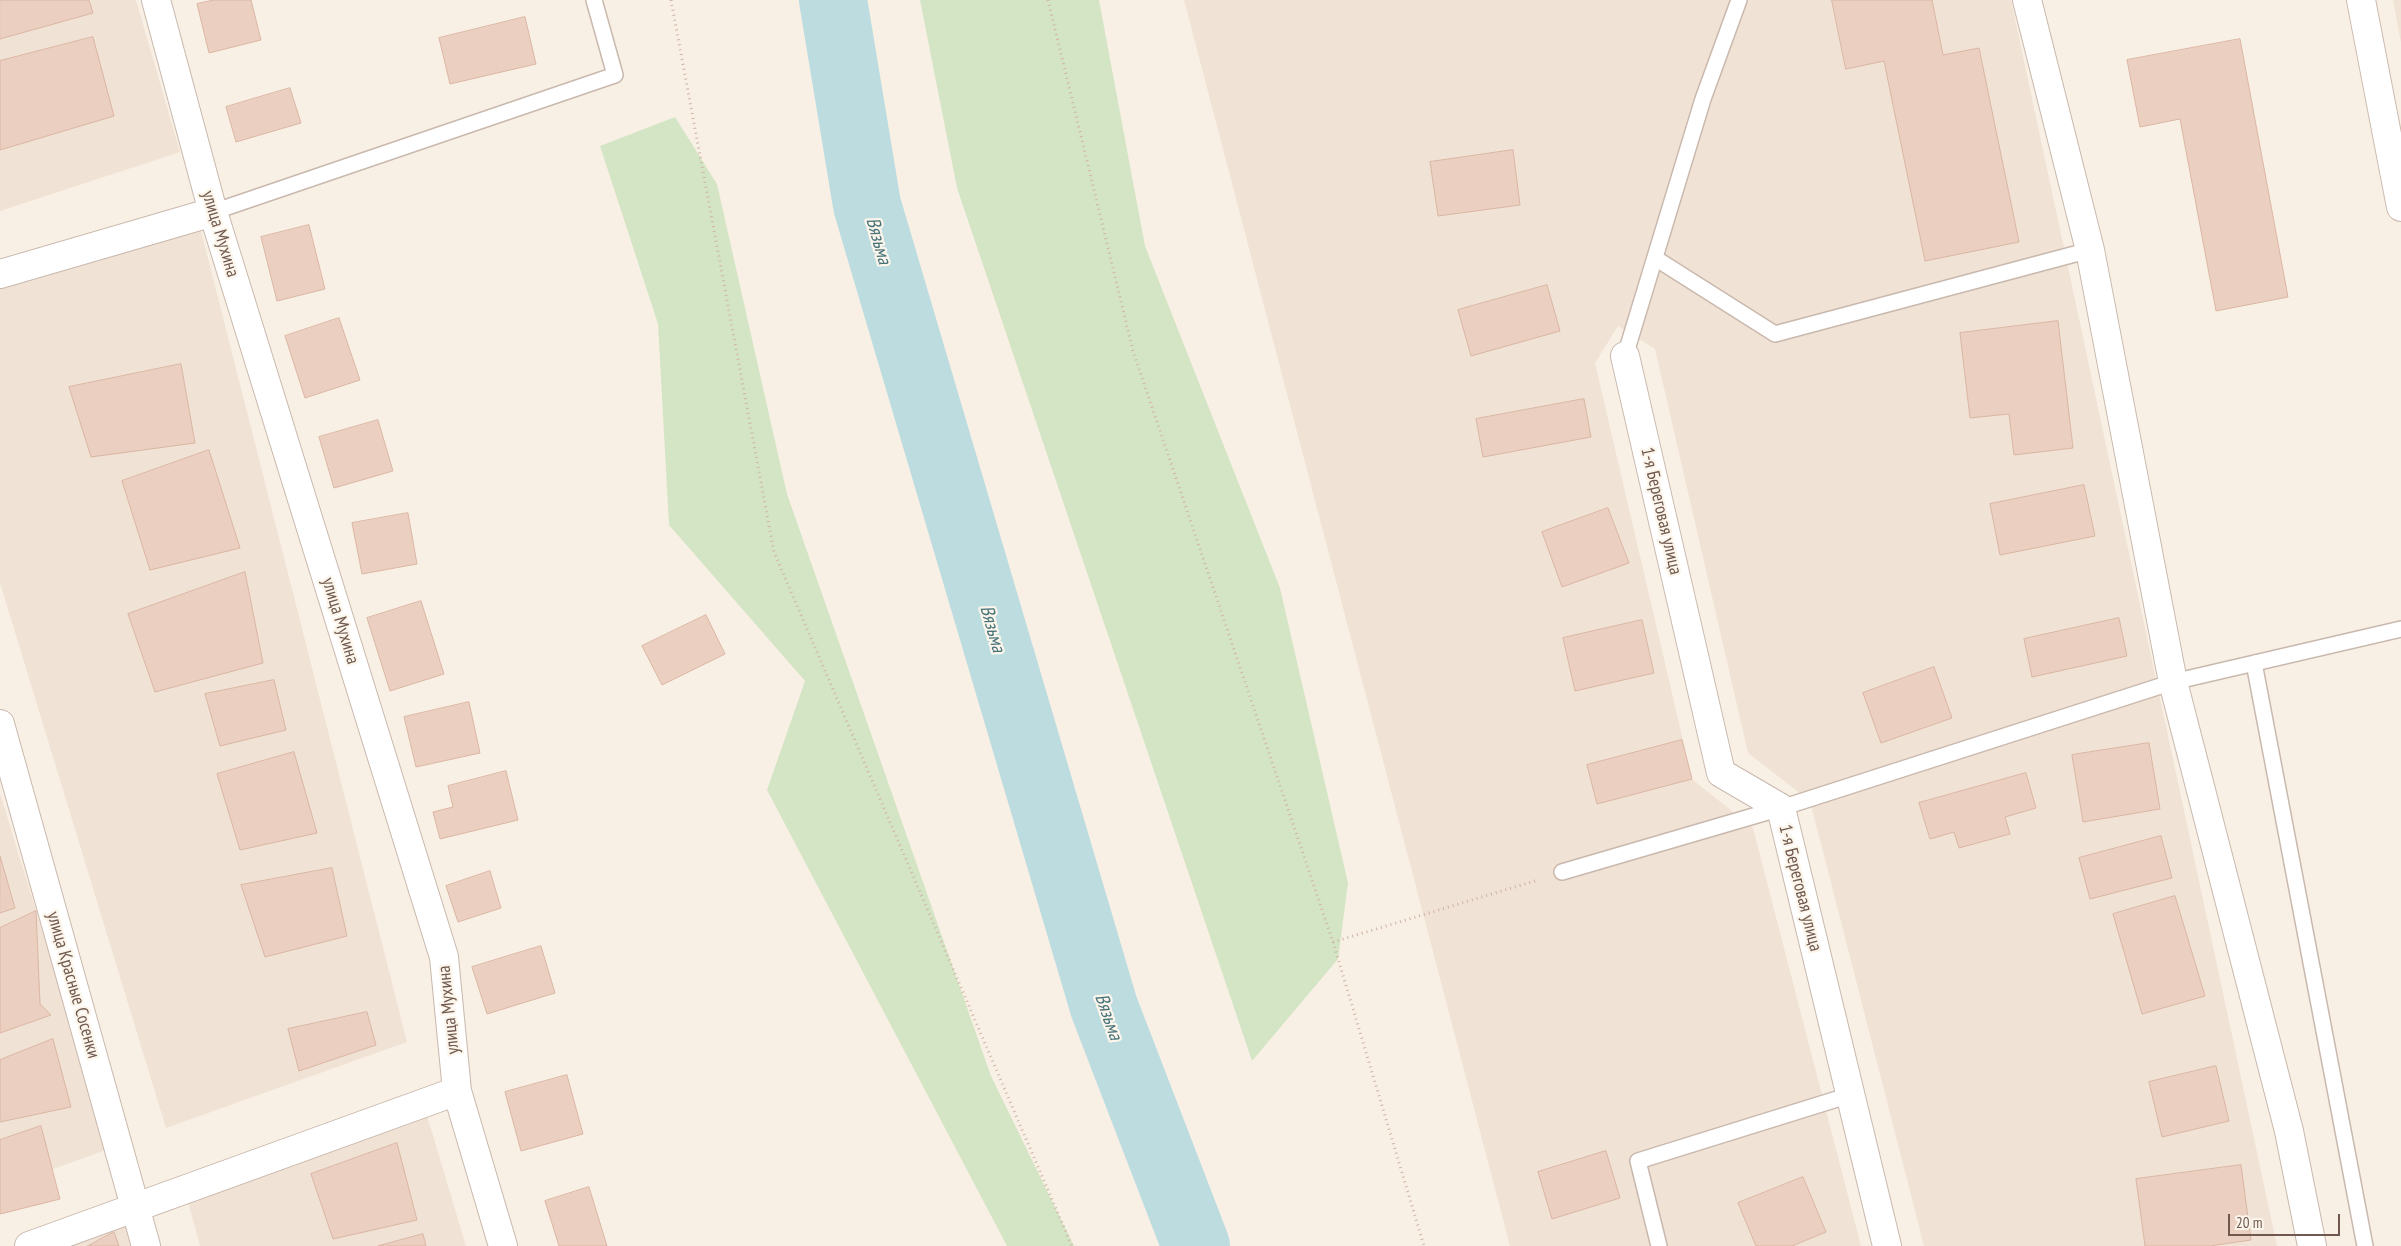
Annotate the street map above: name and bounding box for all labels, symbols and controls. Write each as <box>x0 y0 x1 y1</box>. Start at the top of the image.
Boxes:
street label: улица Мухина <box>197 188 243 280</box>
water label: Вязьма <box>860 215 896 267</box>
street label: 1-я Береговая улица <box>1636 445 1686 577</box>
street label: улица Мухина <box>317 575 363 667</box>
water label: Вязьма <box>974 603 1010 655</box>
street label: 1-я Береговая улица <box>1774 822 1826 954</box>
street label: улица Красные Сосенки <box>42 909 104 1061</box>
street label: улица Мухина <box>434 964 464 1056</box>
water label: Вязьма <box>1089 991 1127 1043</box>
scale bar <box>2231 1204 2344 1236</box>
text: 20 m <box>2236 1213 2262 1232</box>

